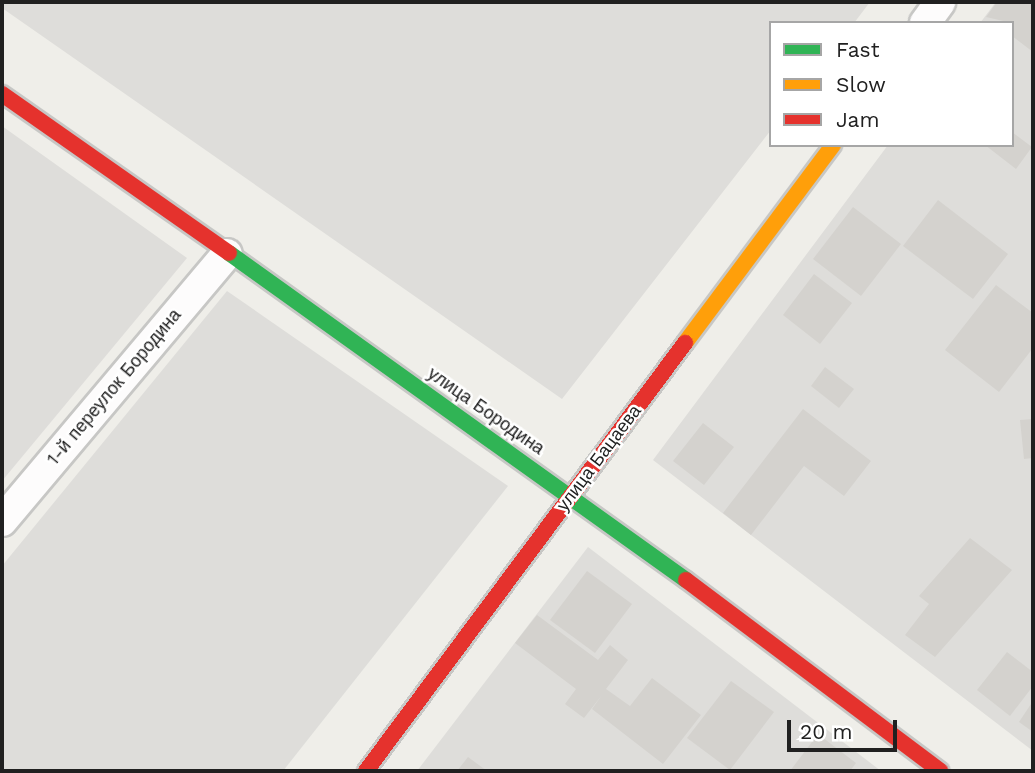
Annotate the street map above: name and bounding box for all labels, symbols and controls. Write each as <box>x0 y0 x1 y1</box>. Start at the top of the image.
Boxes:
legend <box>769 21 1014 147</box>
text: Fast <box>836 37 880 62</box>
text: Slow <box>836 72 886 97</box>
text: Jam <box>836 107 879 132</box>
street label: 1-й переулок Бородина <box>42 305 186 469</box>
street label: улица Бородина <box>423 363 549 459</box>
street label: улица Бацаева <box>552 401 646 515</box>
scale bar <box>790 706 900 750</box>
text: 20 m <box>800 719 852 744</box>

